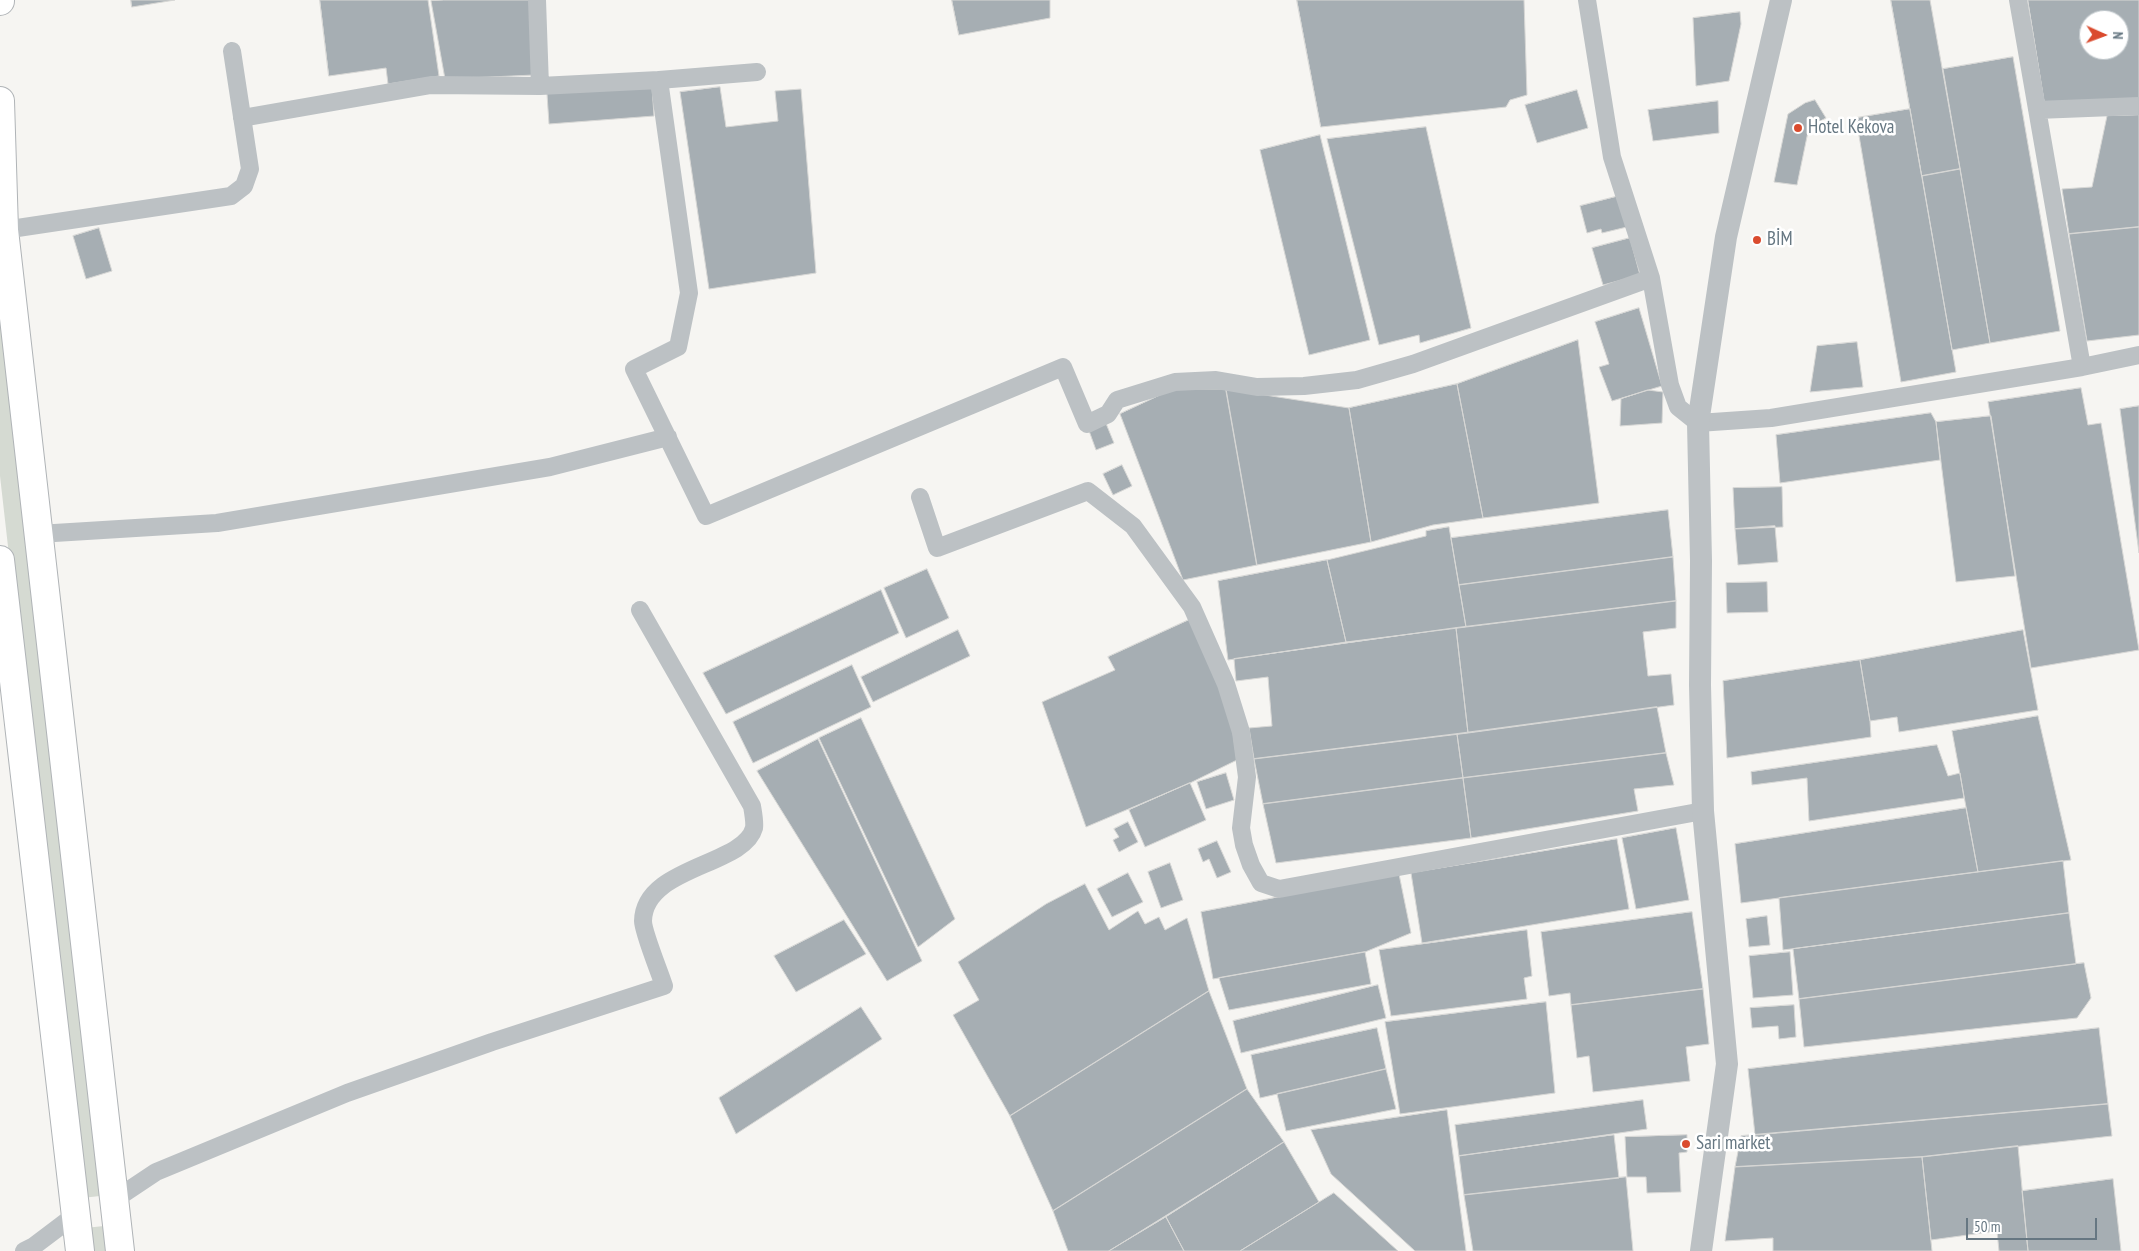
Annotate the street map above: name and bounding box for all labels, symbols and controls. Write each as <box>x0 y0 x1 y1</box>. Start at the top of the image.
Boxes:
north arrow <box>2079 10 2129 60</box>
text: N <box>2109 31 2127 40</box>
place label: Hotel Kekova <box>1808 117 1894 139</box>
marker: Hotel Kekova <box>1792 122 1804 134</box>
place label: BİM <box>1767 229 1792 251</box>
marker: BİM <box>1751 234 1763 246</box>
place label: Sari market <box>1696 1133 1771 1155</box>
marker: Sari market <box>1680 1138 1692 1150</box>
scale bar <box>1969 1208 2100 1240</box>
text: 50 m <box>1974 1217 2000 1236</box>

